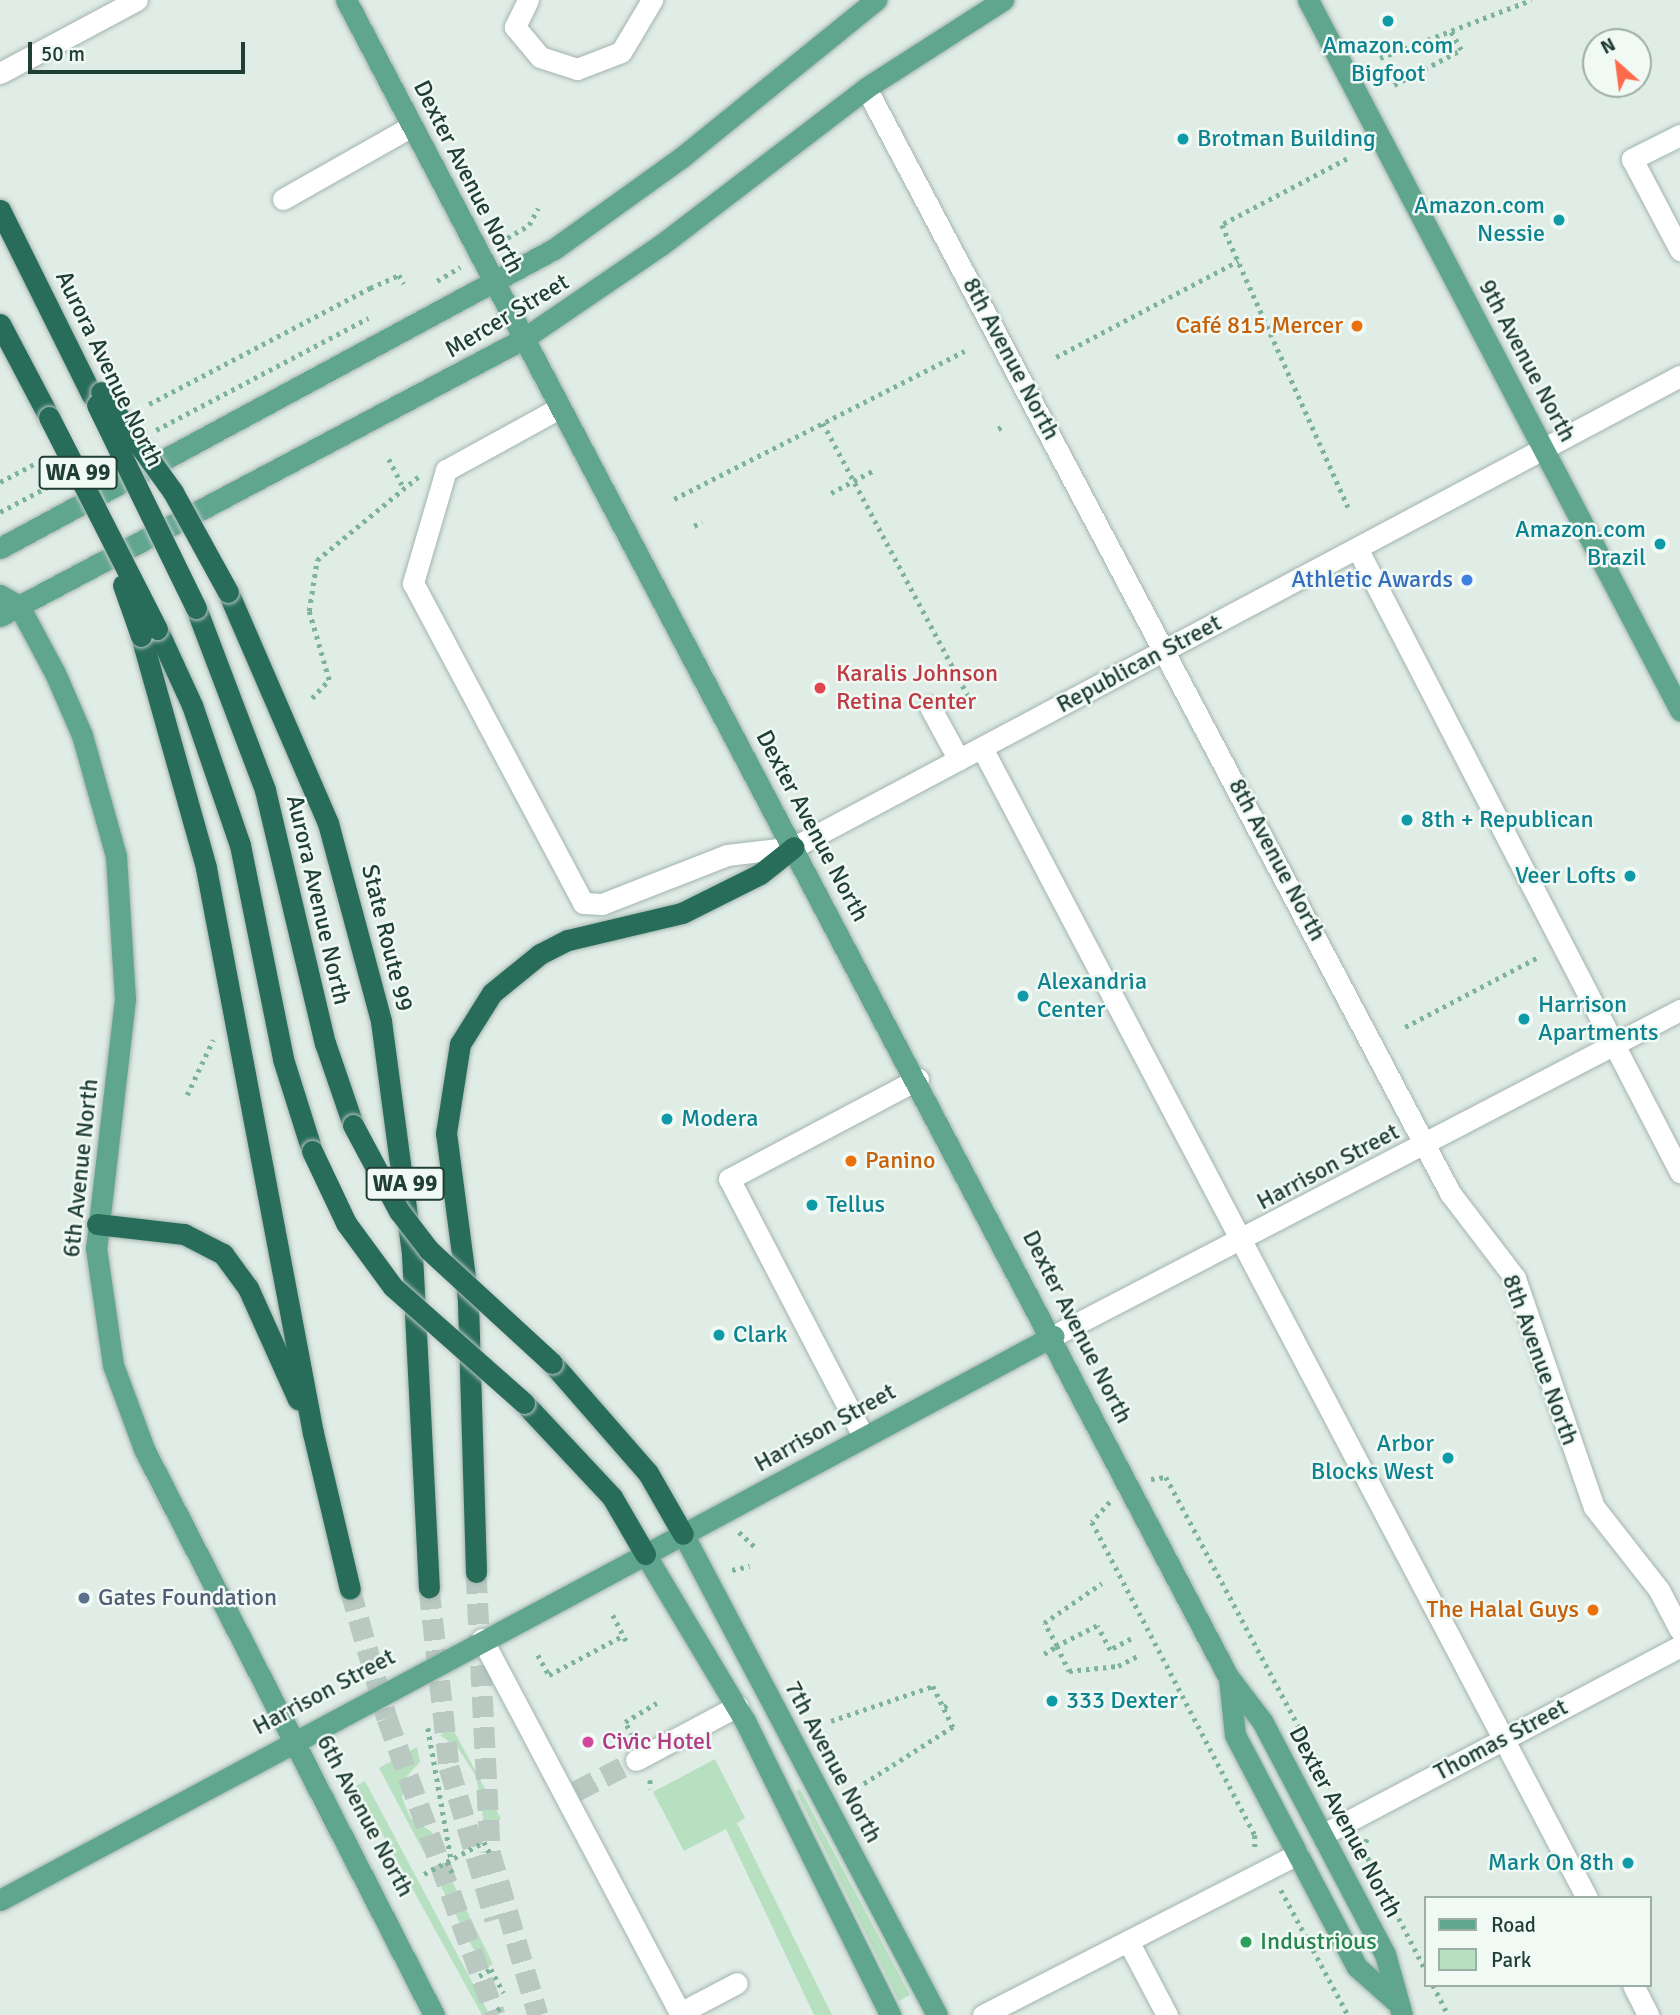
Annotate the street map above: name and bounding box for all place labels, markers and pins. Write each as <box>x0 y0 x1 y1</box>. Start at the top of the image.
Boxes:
marker: Amazon.com Bigfoot <box>1380 13 1396 29</box>
place label: Amazon.com Bigfoot <box>1322 32 1454 88</box>
place label: Brotman Building <box>1197 125 1376 153</box>
marker: Brotman Building <box>1175 131 1191 147</box>
place label: Amazon.com Nessie <box>1414 192 1545 248</box>
marker: Amazon.com Nessie <box>1551 212 1567 228</box>
place label: Café 815 Mercer <box>1175 312 1343 340</box>
marker: Café 815 Mercer <box>1349 318 1365 334</box>
place label: Amazon.com Brazil <box>1515 516 1646 572</box>
marker: Amazon.com Brazil <box>1652 536 1668 552</box>
place label: Athletic Awards <box>1291 566 1453 594</box>
marker: Athletic Awards <box>1459 572 1475 588</box>
place label: Karalis Johnson Retina Center <box>836 660 998 716</box>
marker: Karalis Johnson Retina Center <box>810 678 830 698</box>
place label: 8th + Republican <box>1421 806 1594 834</box>
marker: 8th + Republican <box>1399 812 1415 828</box>
place label: Veer Lofts <box>1515 862 1616 890</box>
marker: Veer Lofts <box>1622 868 1638 884</box>
place label: Alexandria Center <box>1037 968 1147 1024</box>
marker: Alexandria Center <box>1015 988 1031 1004</box>
place label: Harrison Apartments <box>1538 991 1658 1047</box>
marker: Harrison Apartments <box>1516 1011 1532 1027</box>
place label: Modera <box>681 1105 758 1133</box>
marker: Modera <box>659 1111 675 1127</box>
place label: Panino <box>865 1147 935 1175</box>
marker: Panino <box>843 1153 859 1169</box>
place label: Tellus <box>826 1191 885 1219</box>
marker: Tellus <box>804 1197 820 1213</box>
place label: Clark <box>733 1321 788 1349</box>
marker: Clark <box>711 1327 727 1343</box>
place label: Arbor Blocks West <box>1311 1430 1434 1486</box>
marker: Arbor Blocks West <box>1440 1450 1456 1466</box>
place label: Gates Foundation <box>98 1584 277 1612</box>
marker: Gates Foundation <box>76 1590 92 1606</box>
place label: The Halal Guys <box>1427 1596 1579 1624</box>
marker: The Halal Guys <box>1585 1602 1601 1618</box>
place label: 333 Dexter <box>1066 1687 1178 1715</box>
marker: 333 Dexter <box>1044 1693 1060 1709</box>
place label: Civic Hotel <box>602 1728 712 1756</box>
marker: Civic Hotel <box>580 1734 596 1750</box>
place label: Mark On 8th <box>1488 1849 1614 1877</box>
marker: Mark On 8th <box>1620 1855 1636 1871</box>
place label: Industrious <box>1260 1928 1377 1956</box>
marker: Industrious <box>1238 1934 1254 1950</box>

